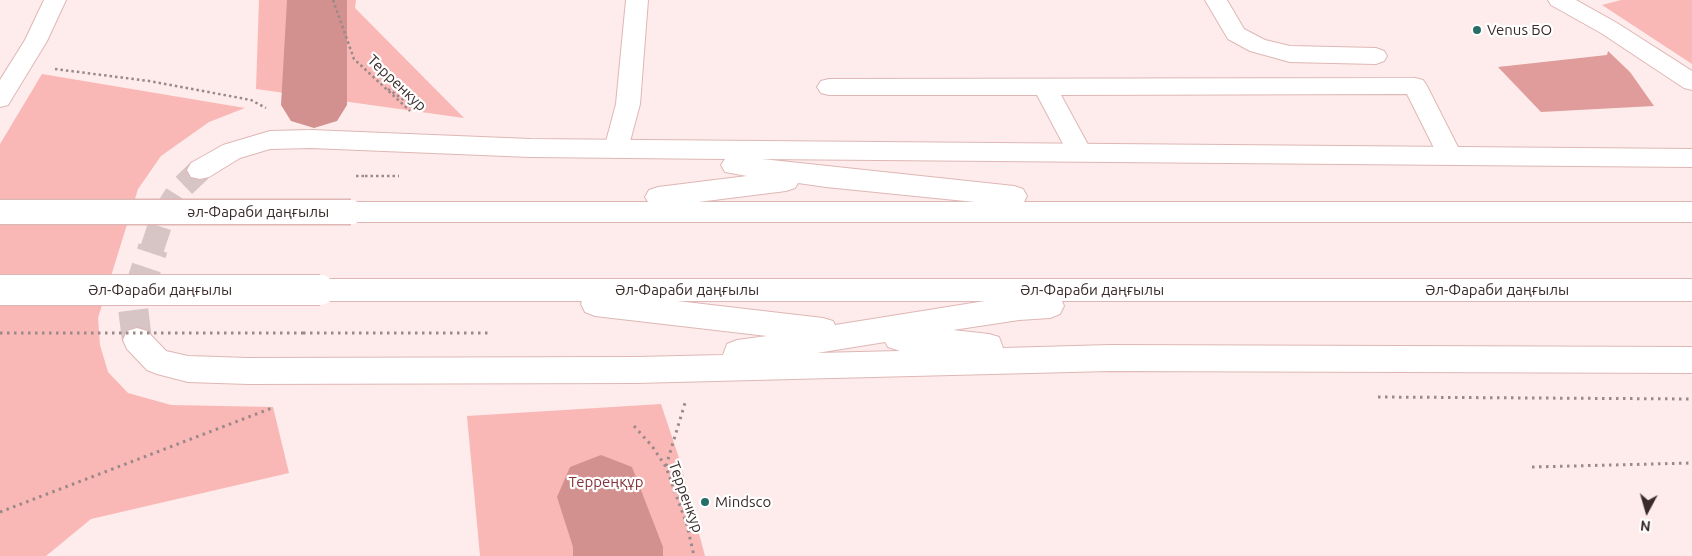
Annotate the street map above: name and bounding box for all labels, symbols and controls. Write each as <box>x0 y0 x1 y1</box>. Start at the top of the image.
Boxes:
place label: Venus БО <box>1487 21 1552 39</box>
marker: Venus БО <box>1471 24 1483 36</box>
street label: Терренкур <box>364 51 430 115</box>
street label: әл-Фараби даңғылы <box>187 203 329 221</box>
street label: Әл-Фараби даңғылы <box>88 281 232 299</box>
street label: Әл-Фараби даңғылы <box>615 281 759 299</box>
street label: Әл-Фараби даңғылы <box>1020 281 1164 299</box>
street label: Әл-Фараби даңғылы <box>1425 281 1569 299</box>
street label: Терренкур <box>665 459 707 535</box>
park label: Терреңқұр <box>569 473 643 491</box>
north arrow <box>1622 486 1672 536</box>
place label: Mindsco <box>715 493 771 511</box>
marker: Mindsco <box>699 496 711 508</box>
text: N <box>1639 517 1651 534</box>

